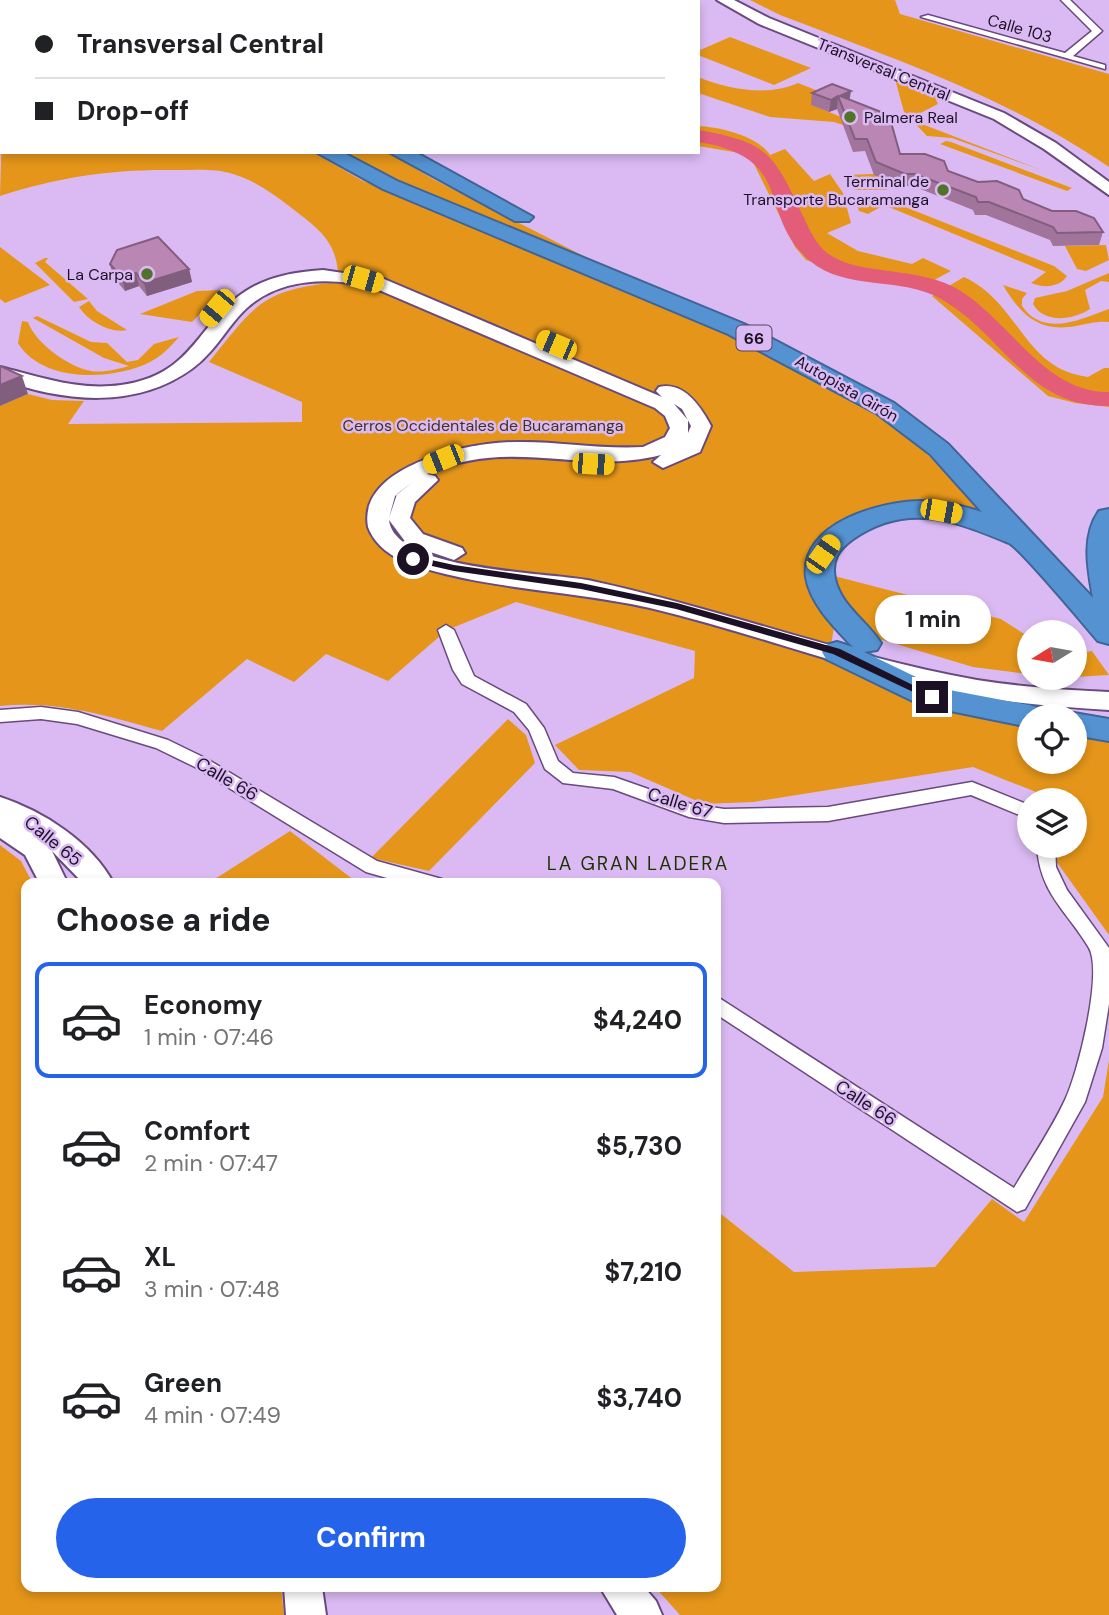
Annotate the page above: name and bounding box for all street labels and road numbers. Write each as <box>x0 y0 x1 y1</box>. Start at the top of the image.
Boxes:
street label: Calle 103 <box>985 9 1055 48</box>
street label: Transversal Central <box>814 33 953 106</box>
road number: 66 <box>736 326 772 350</box>
street label: Autopista Girón <box>791 350 902 427</box>
street label: Calle 66 <box>191 752 263 806</box>
street label: Calle 67 <box>645 782 715 824</box>
street label: Calle 65 <box>19 810 87 872</box>
street label: Calle 66 <box>831 1074 901 1132</box>

